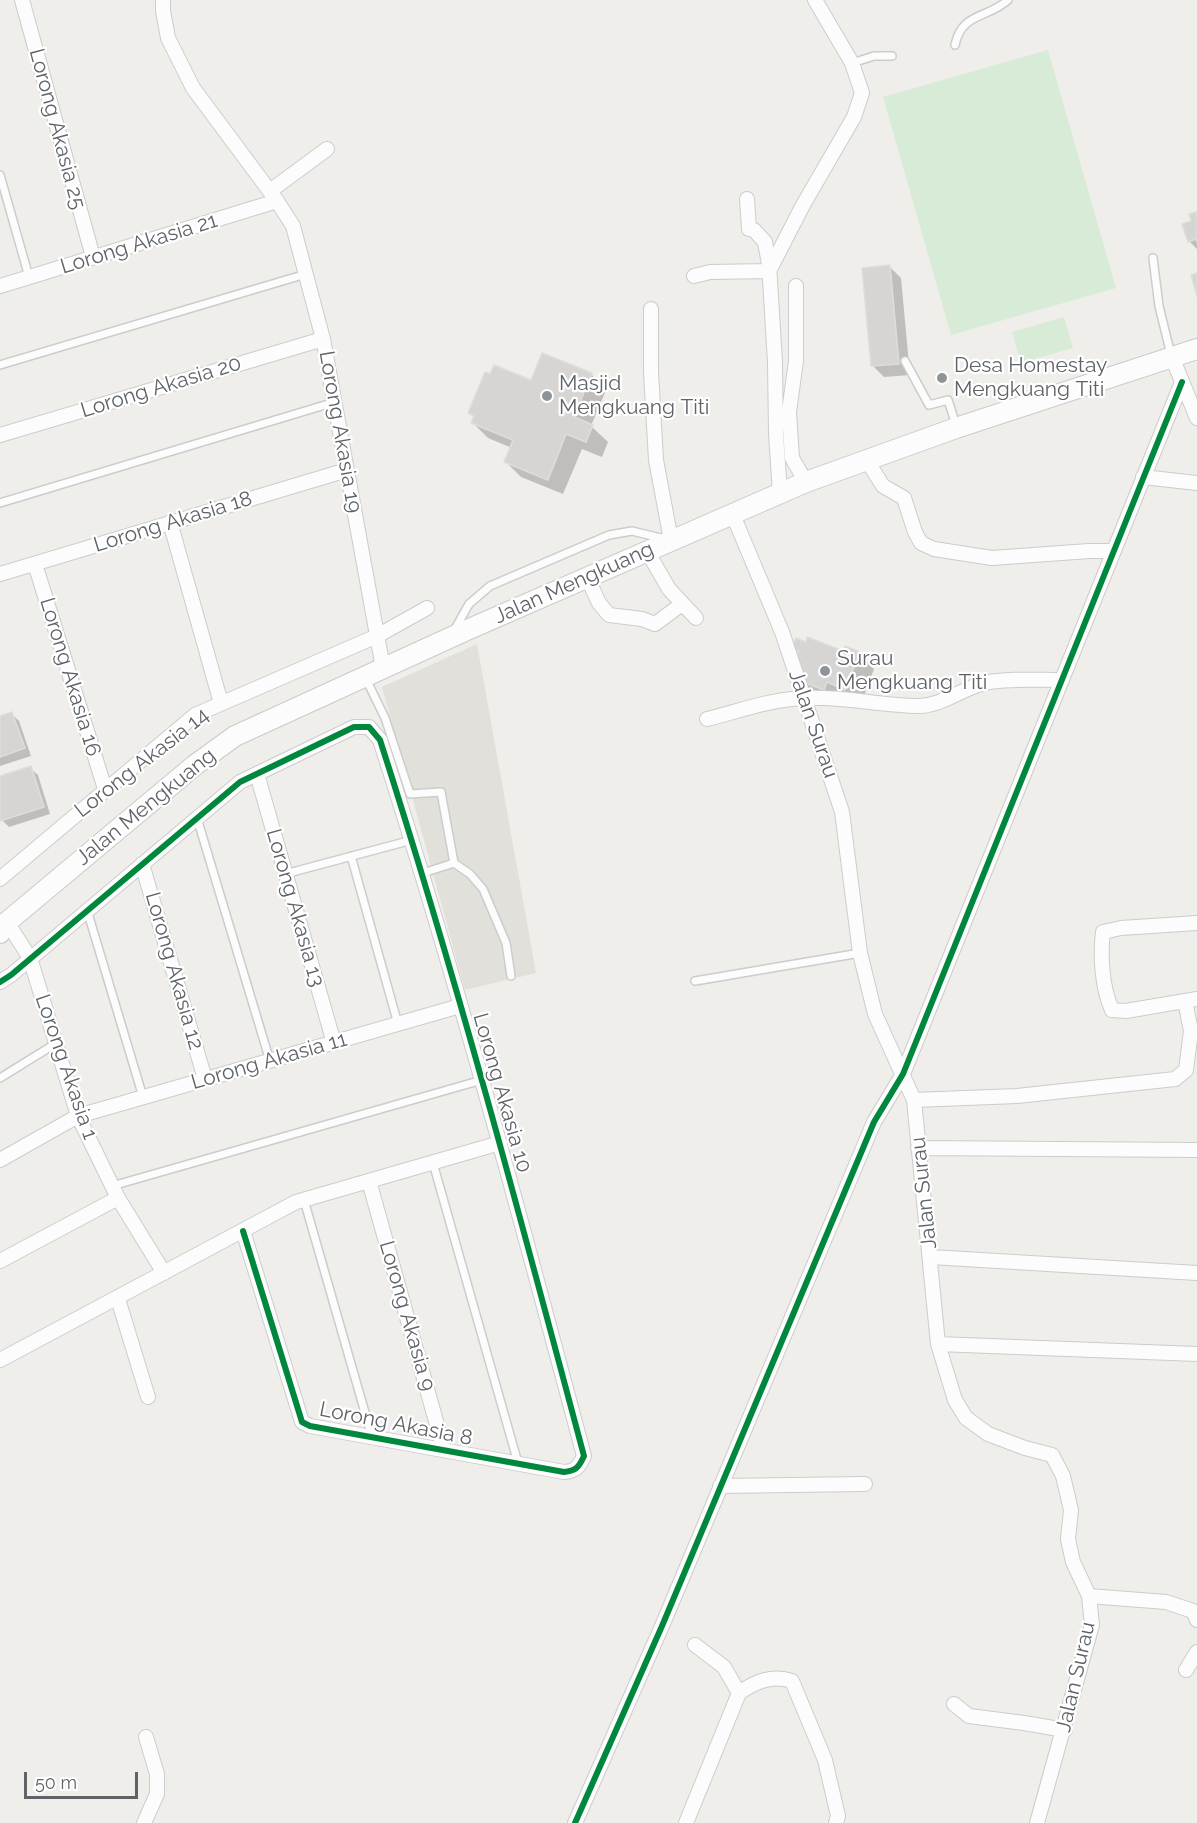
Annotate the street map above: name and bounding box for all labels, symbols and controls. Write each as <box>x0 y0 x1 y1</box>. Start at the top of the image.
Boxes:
street label: Lorong Akasia 25 <box>23 46 91 212</box>
street label: Lorong Akasia 21 <box>57 208 221 280</box>
street label: Lorong Akasia 19 <box>313 349 367 515</box>
street label: Lorong Akasia 20 <box>78 351 244 423</box>
place label: Desa Homestay Mengkuang Titi <box>954 353 1107 403</box>
place label: Masjid Mengkuang Titi <box>559 371 709 421</box>
marker: Desa Homestay Mengkuang Titi <box>935 371 949 385</box>
marker: Masjid Mengkuang Titi <box>540 389 554 403</box>
street label: Lorong Akasia 18 <box>91 486 255 558</box>
street label: Jalan Mengkuang <box>490 536 658 630</box>
street label: Lorong Akasia 16 <box>34 595 106 759</box>
place label: Surau Mengkuang Titi <box>837 646 987 696</box>
marker: Surau Mengkuang Titi <box>818 664 832 678</box>
street label: Jalan Surau <box>783 667 843 781</box>
street label: Lorong Akasia 14 <box>70 703 214 823</box>
street label: Jalan Mengkuang <box>71 743 221 871</box>
street label: Lorong Akasia 13 <box>260 826 330 990</box>
street label: Lorong Akasia 12 <box>139 889 209 1053</box>
street label: Lorong Akasia 1 <box>29 991 103 1143</box>
street label: Lorong Akasia 10 <box>467 1010 537 1176</box>
street label: Lorong Akasia 11 <box>188 1027 350 1095</box>
street label: Jalan Surau <box>906 1136 942 1250</box>
street label: Lorong Akasia 9 <box>374 1238 440 1394</box>
street label: Lorong Akasia 8 <box>317 1397 475 1451</box>
street label: Jalan Surau <box>1051 1619 1101 1735</box>
scale bar <box>27 1760 141 1798</box>
text: 50 m <box>35 1772 77 1793</box>

